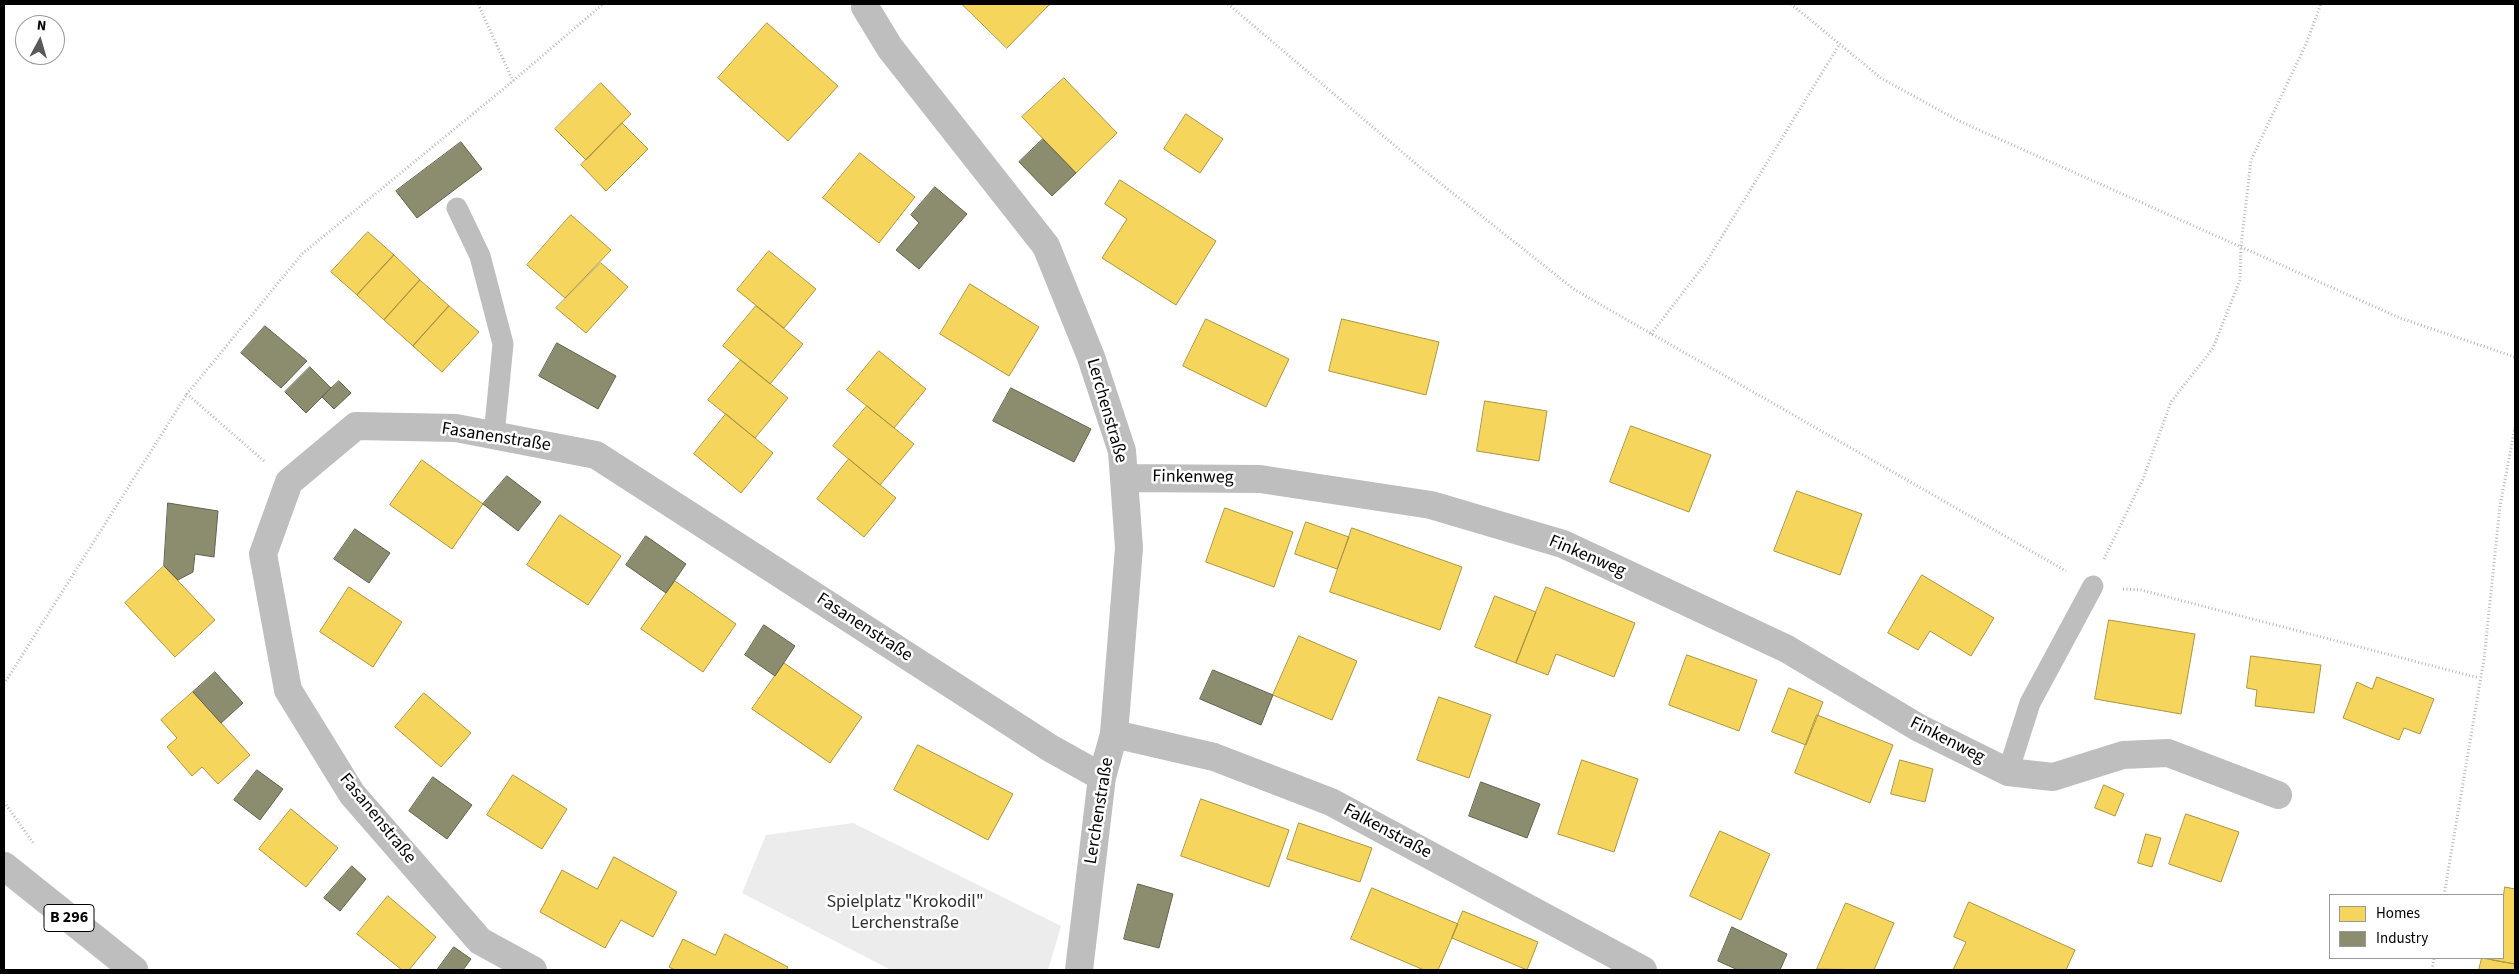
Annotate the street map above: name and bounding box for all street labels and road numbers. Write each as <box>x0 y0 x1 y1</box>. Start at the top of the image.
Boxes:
street label: Lerchenstraße <box>1081 356 1131 466</box>
street label: Fasanenstraße <box>440 419 552 457</box>
street label: Finkenweg <box>1152 466 1234 490</box>
street label: Finkenweg <box>1545 531 1629 583</box>
street label: Fasanenstraße <box>812 589 916 667</box>
street label: Finkenweg <box>1906 713 1988 769</box>
street label: Lerchenstraße <box>1081 756 1119 866</box>
street label: Fasanenstraße <box>334 769 420 869</box>
street label: Falkenstraße <box>1339 800 1435 864</box>
road number: B 296 <box>44 904 94 931</box>

